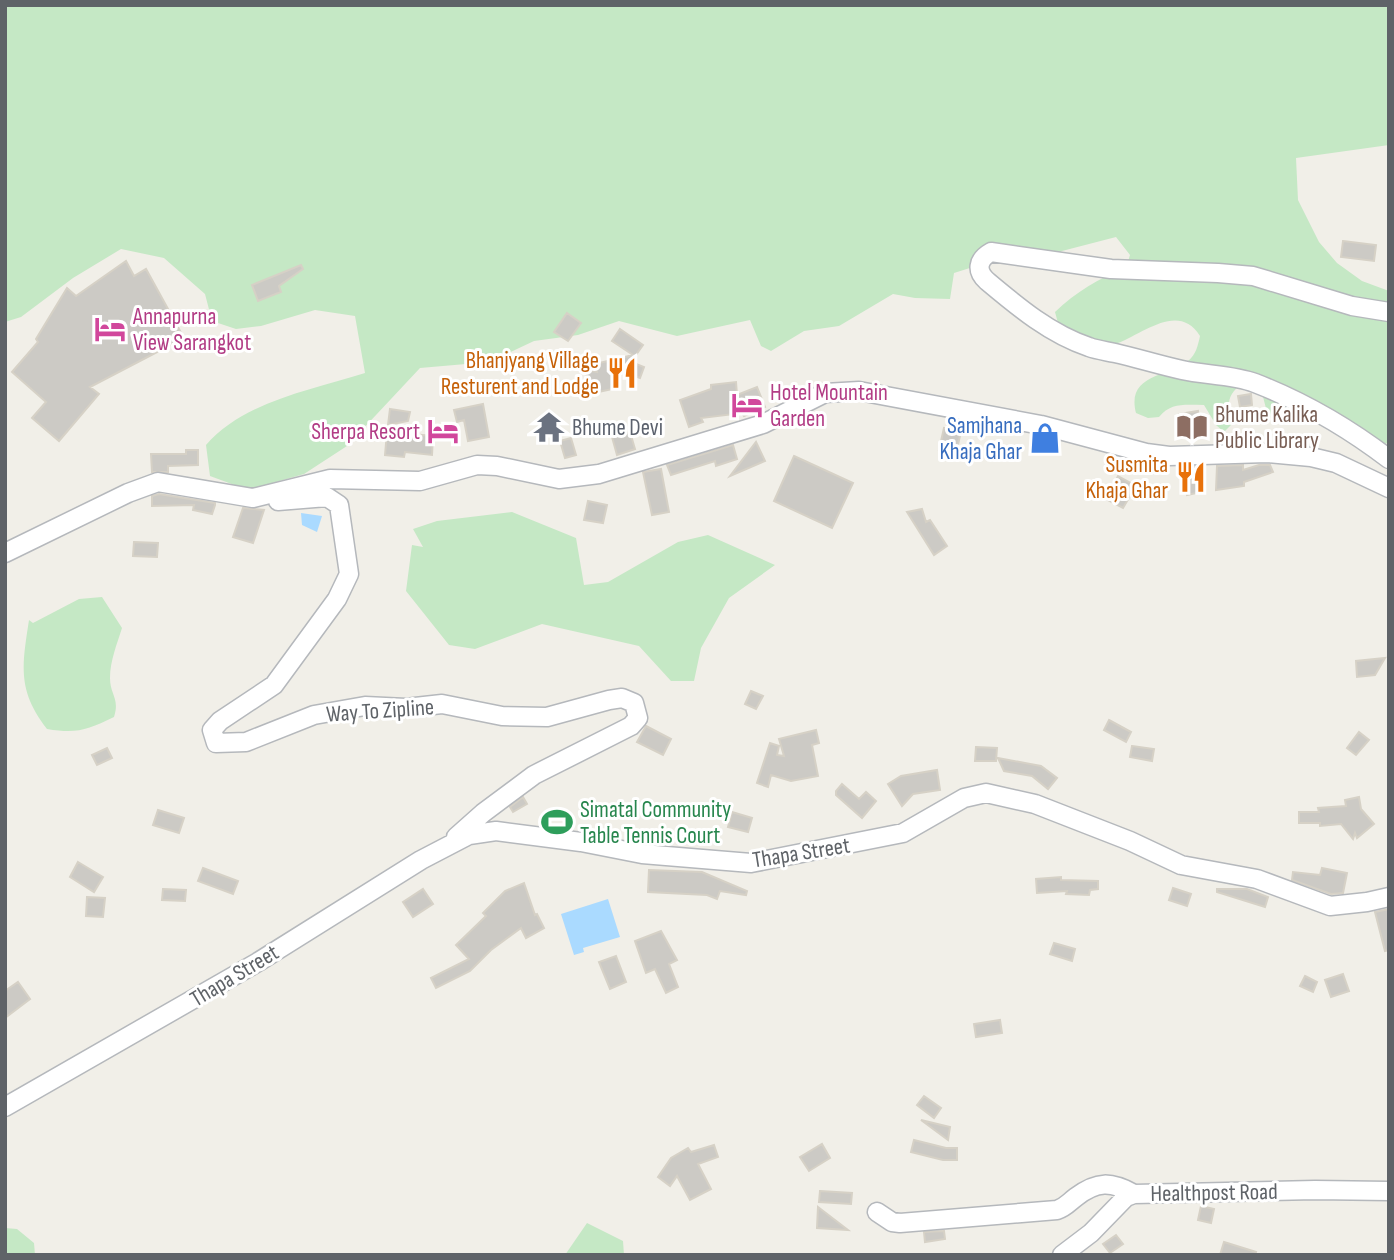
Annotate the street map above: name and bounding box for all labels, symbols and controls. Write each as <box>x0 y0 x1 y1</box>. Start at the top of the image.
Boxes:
place label: Annapurna View Sarangkot <box>132 303 251 357</box>
hotel icon: Annapurna View Sarangkot <box>93 312 127 346</box>
place label: Bhanjyang Village Resturent and Lodge <box>441 347 599 401</box>
restaurant icon: Bhanjyang Village Resturent and Lodge <box>605 356 639 390</box>
place label: Hotel Mountain Garden <box>770 379 888 433</box>
hotel icon: Hotel Mountain Garden <box>730 388 764 422</box>
place label: Bhume Kalika Public Library <box>1215 401 1319 455</box>
temple icon: Bhume Devi <box>532 410 566 444</box>
library icon: Bhume Kalika Public Library <box>1175 410 1209 444</box>
place label: Samjhana Khaja Ghar <box>939 412 1022 466</box>
hotel icon: Sherpa Resort <box>426 414 460 448</box>
place label: Bhume Devi <box>572 414 663 442</box>
place label: Sherpa Resort <box>311 418 420 446</box>
shop icon: Samjhana Khaja Ghar <box>1028 421 1062 455</box>
place label: Susmita Khaja Ghar <box>1085 451 1168 505</box>
restaurant icon: Susmita Khaja Ghar <box>1174 460 1208 494</box>
street label: Way To Zipline <box>325 693 435 729</box>
place label: Simatal Community Table Tennis Court <box>580 796 731 850</box>
sports icon: Simatal Community Table Tennis Court <box>540 805 574 839</box>
street label: Thapa Street <box>750 831 852 875</box>
street label: Thapa Street <box>185 939 284 1013</box>
street label: Healthpost Road <box>1150 1178 1278 1208</box>

